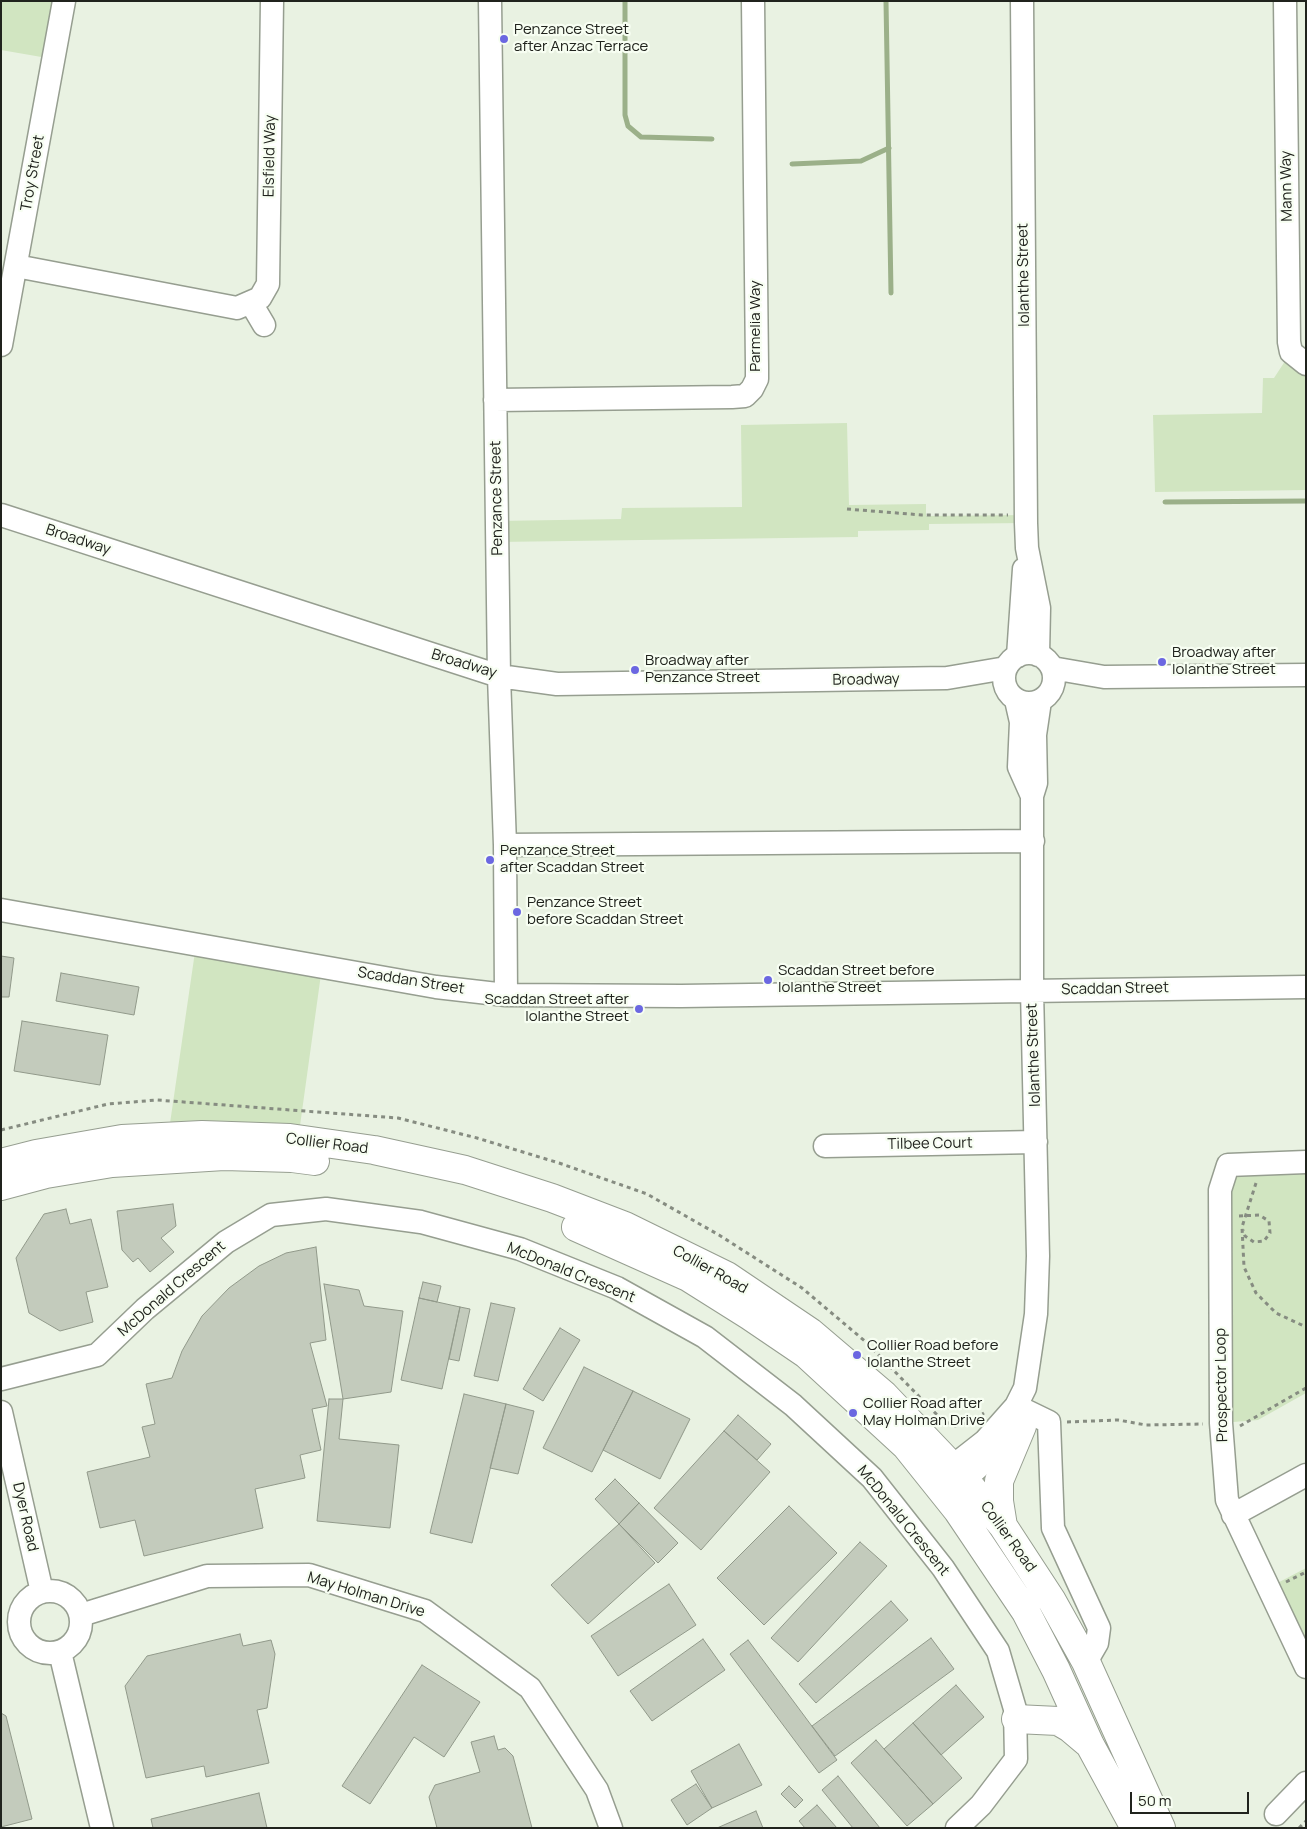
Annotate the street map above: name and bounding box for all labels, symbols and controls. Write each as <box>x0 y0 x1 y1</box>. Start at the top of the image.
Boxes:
place label: Penzance Street after Anzac Terrace <box>514 21 648 56</box>
marker: Penzance Street after Anzac Terrace <box>498 33 510 45</box>
street label: Elsfield Way <box>260 115 280 197</box>
street label: Troy Street <box>17 134 49 212</box>
street label: Mann Way <box>1277 150 1297 222</box>
street label: Iolanthe Street <box>1014 223 1034 327</box>
street label: Parmelia Way <box>747 280 765 372</box>
street label: Penzance Street <box>487 440 507 556</box>
street label: Broadway <box>43 521 113 559</box>
place label: Broadway after Iolanthe Street <box>1172 644 1276 679</box>
street label: Broadway <box>429 646 499 682</box>
place label: Broadway after Penzance Street <box>645 652 760 687</box>
marker: Broadway after Iolanthe Street <box>1156 656 1168 668</box>
marker: Broadway after Penzance Street <box>629 664 641 676</box>
street label: Broadway <box>832 670 900 690</box>
place label: Penzance Street after Scaddan Street <box>500 842 644 877</box>
marker: Penzance Street after Scaddan Street <box>484 854 496 866</box>
place label: Penzance Street before Scaddan Street <box>527 894 683 929</box>
marker: Penzance Street before Scaddan Street <box>511 906 523 918</box>
place label: Scaddan Street before Iolanthe Street <box>778 962 934 997</box>
street label: Scaddan Street <box>356 964 466 998</box>
marker: Scaddan Street before Iolanthe Street <box>762 974 774 986</box>
street label: Scaddan Street <box>1061 979 1169 999</box>
place label: Scaddan Street after Iolanthe Street <box>485 991 629 1026</box>
marker: Scaddan Street after Iolanthe Street <box>633 1003 645 1015</box>
street label: Iolanthe Street <box>1023 1003 1045 1107</box>
street label: Collier Road <box>285 1130 369 1158</box>
street label: Tilbee Court <box>887 1134 973 1154</box>
street label: McDonald Crescent <box>115 1237 229 1341</box>
street label: McDonald Crescent <box>504 1239 638 1307</box>
street label: Collier Road <box>669 1242 751 1298</box>
street label: Prospector Loop <box>1212 1328 1232 1442</box>
place label: Collier Road before Iolanthe Street <box>867 1337 998 1372</box>
marker: Collier Road before Iolanthe Street <box>851 1349 863 1361</box>
place label: Collier Road after May Holman Drive <box>863 1395 985 1430</box>
marker: Collier Road after May Holman Drive <box>847 1407 859 1419</box>
street label: McDonald Crescent <box>853 1462 953 1580</box>
street label: Dyer Road <box>8 1481 42 1553</box>
street label: Collier Road <box>976 1498 1040 1576</box>
street label: May Holman Drive <box>305 1569 427 1621</box>
scale bar <box>1132 1782 1251 1814</box>
text: 50 m <box>1138 1790 1172 1811</box>

